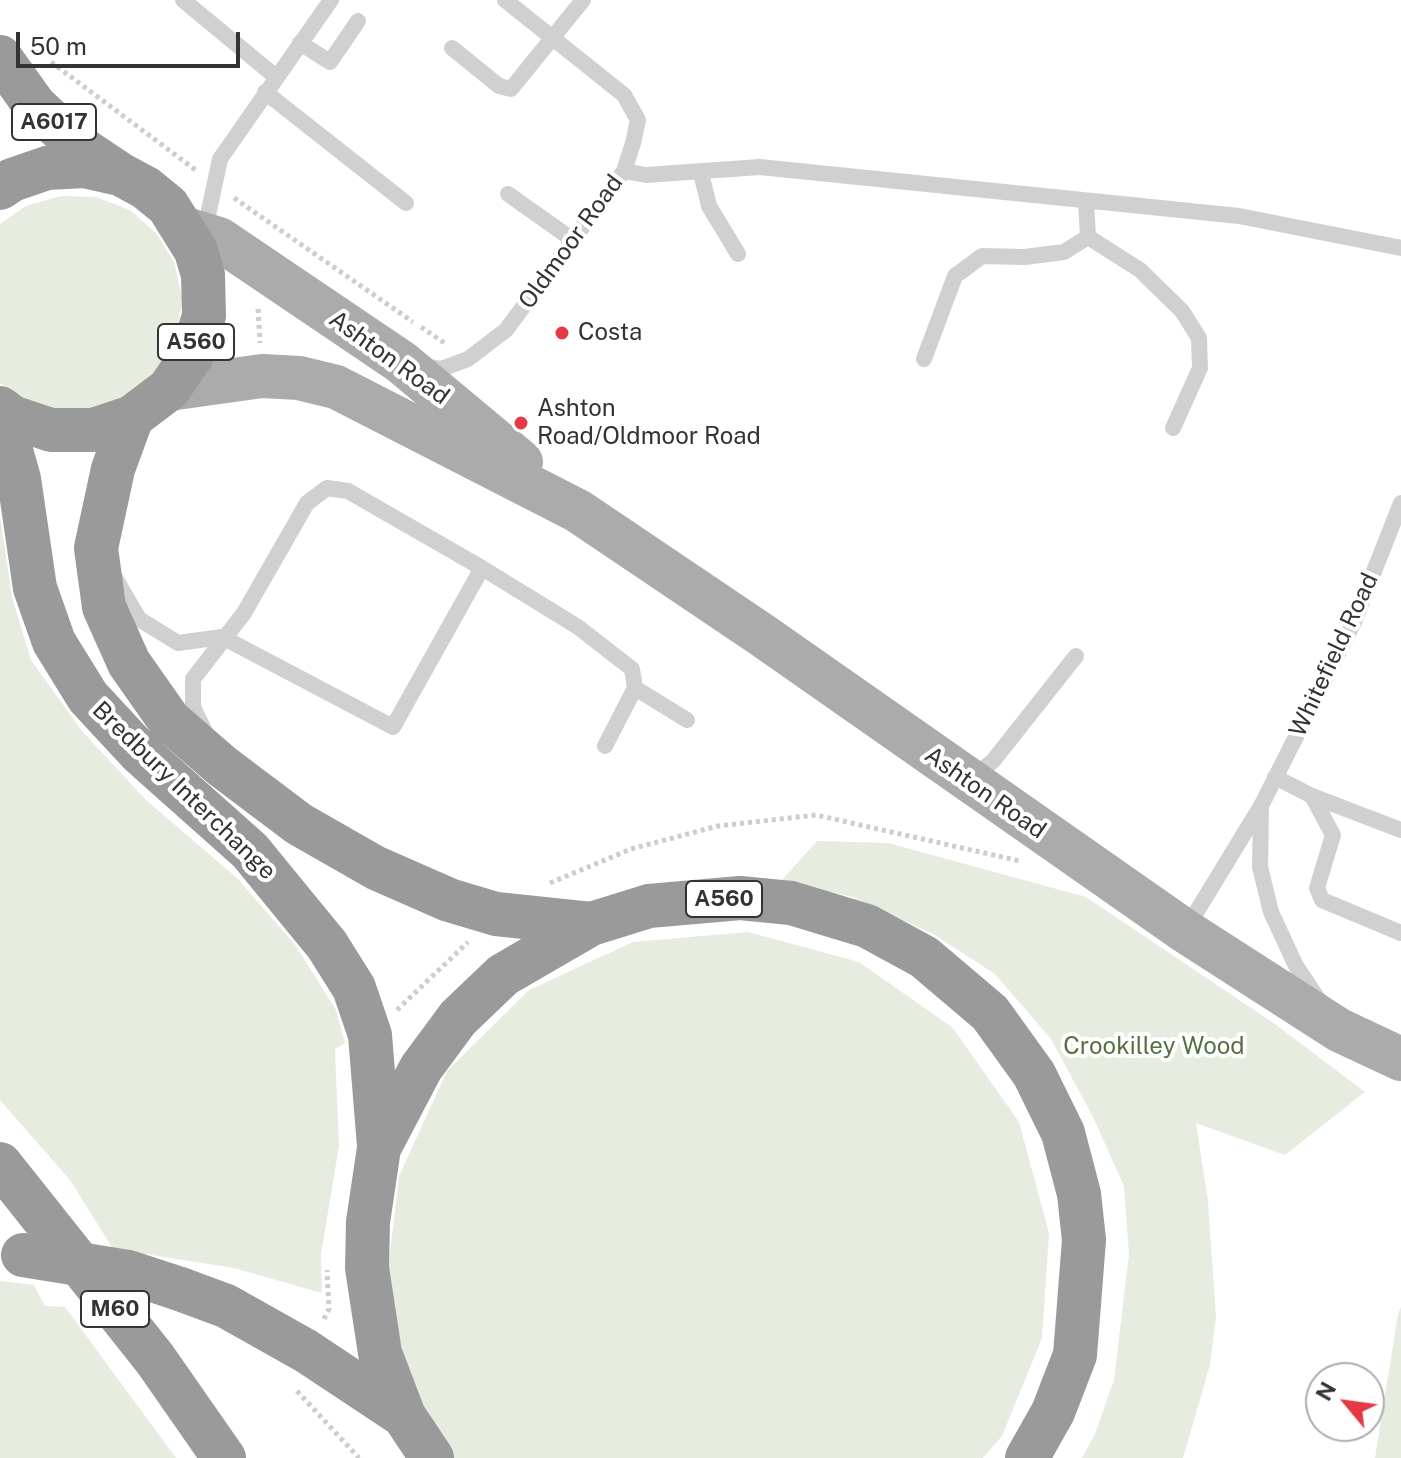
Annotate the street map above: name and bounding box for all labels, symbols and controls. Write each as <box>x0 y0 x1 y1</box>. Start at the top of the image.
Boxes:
scale bar <box>20 16 244 66</box>
text: 50 m <box>30 32 87 60</box>
road number: A6017 <box>12 104 96 140</box>
street label: Oldmoor Road <box>513 169 629 315</box>
street label: Ashton Road <box>323 305 455 411</box>
place label: Costa <box>578 319 642 347</box>
road number: A560 <box>158 324 234 360</box>
marker: Costa <box>553 324 571 342</box>
place label: Ashton Road/Oldmoor Road <box>537 395 761 451</box>
marker: Ashton Road/Oldmoor Road <box>512 414 530 432</box>
street label: Whitefield Road <box>1283 569 1385 741</box>
street label: Bredbury Interchange <box>86 696 282 886</box>
street label: Ashton Road <box>919 741 1051 845</box>
road number: A560 <box>686 881 762 917</box>
park label: Crookilley Wood <box>1063 1033 1245 1061</box>
road number: M60 <box>81 1291 149 1327</box>
north arrow <box>1305 1362 1385 1442</box>
text: N <box>1310 1378 1341 1405</box>

